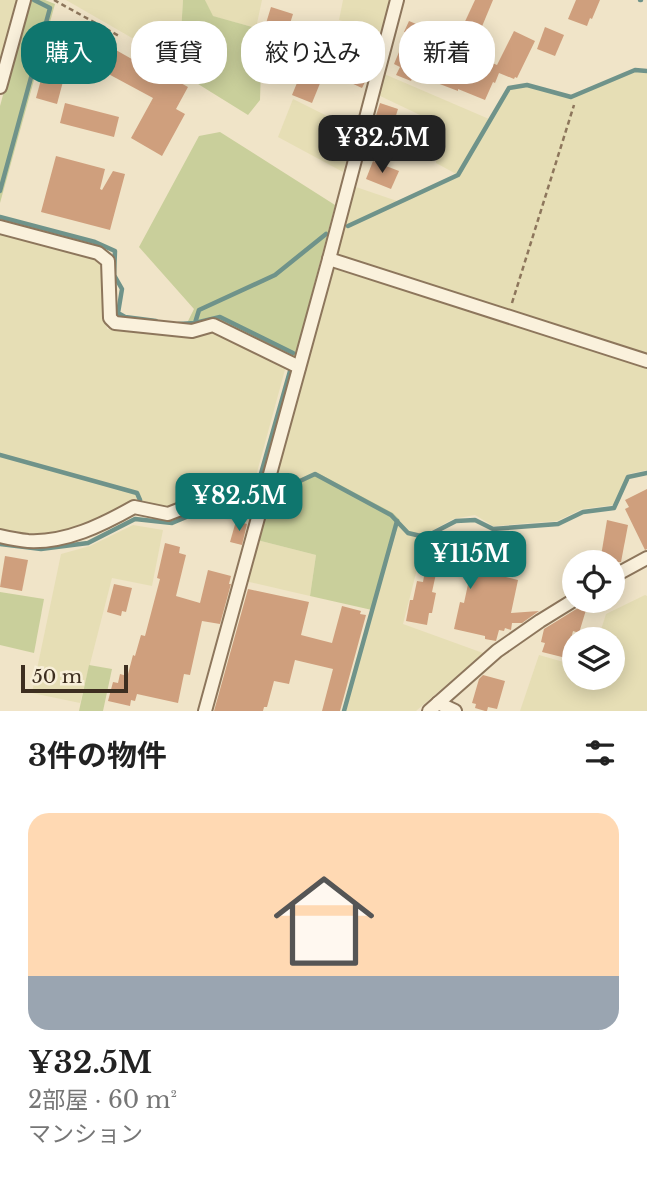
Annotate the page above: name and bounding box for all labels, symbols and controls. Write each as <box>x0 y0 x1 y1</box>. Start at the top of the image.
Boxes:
chip: 購入 <box>21 21 117 84</box>
chip: 賃貸 <box>131 21 227 84</box>
chip: 絞り込み <box>241 21 385 84</box>
chip: 新着 <box>399 21 495 84</box>
pin: ¥32.5M <box>325 116 439 175</box>
text: ¥32.5M <box>334 124 430 152</box>
pin: ¥82.5M <box>182 474 296 533</box>
text: ¥82.5M <box>191 482 287 510</box>
pin: ¥115M <box>421 532 519 591</box>
text: ¥115M <box>430 540 510 568</box>
map controls <box>562 550 625 690</box>
button: locate <box>562 550 625 613</box>
button: layers <box>562 627 625 690</box>
scale bar <box>21 662 128 694</box>
text: 50 m <box>32 665 82 688</box>
icon: filters <box>581 734 619 772</box>
text: 3件の物件 <box>28 737 167 774</box>
icon: home <box>261 858 387 984</box>
text: ¥32.5M <box>28 1044 152 1081</box>
text: 2部屋 · 60 m² <box>28 1086 177 1114</box>
text: マンション <box>28 1120 143 1148</box>

